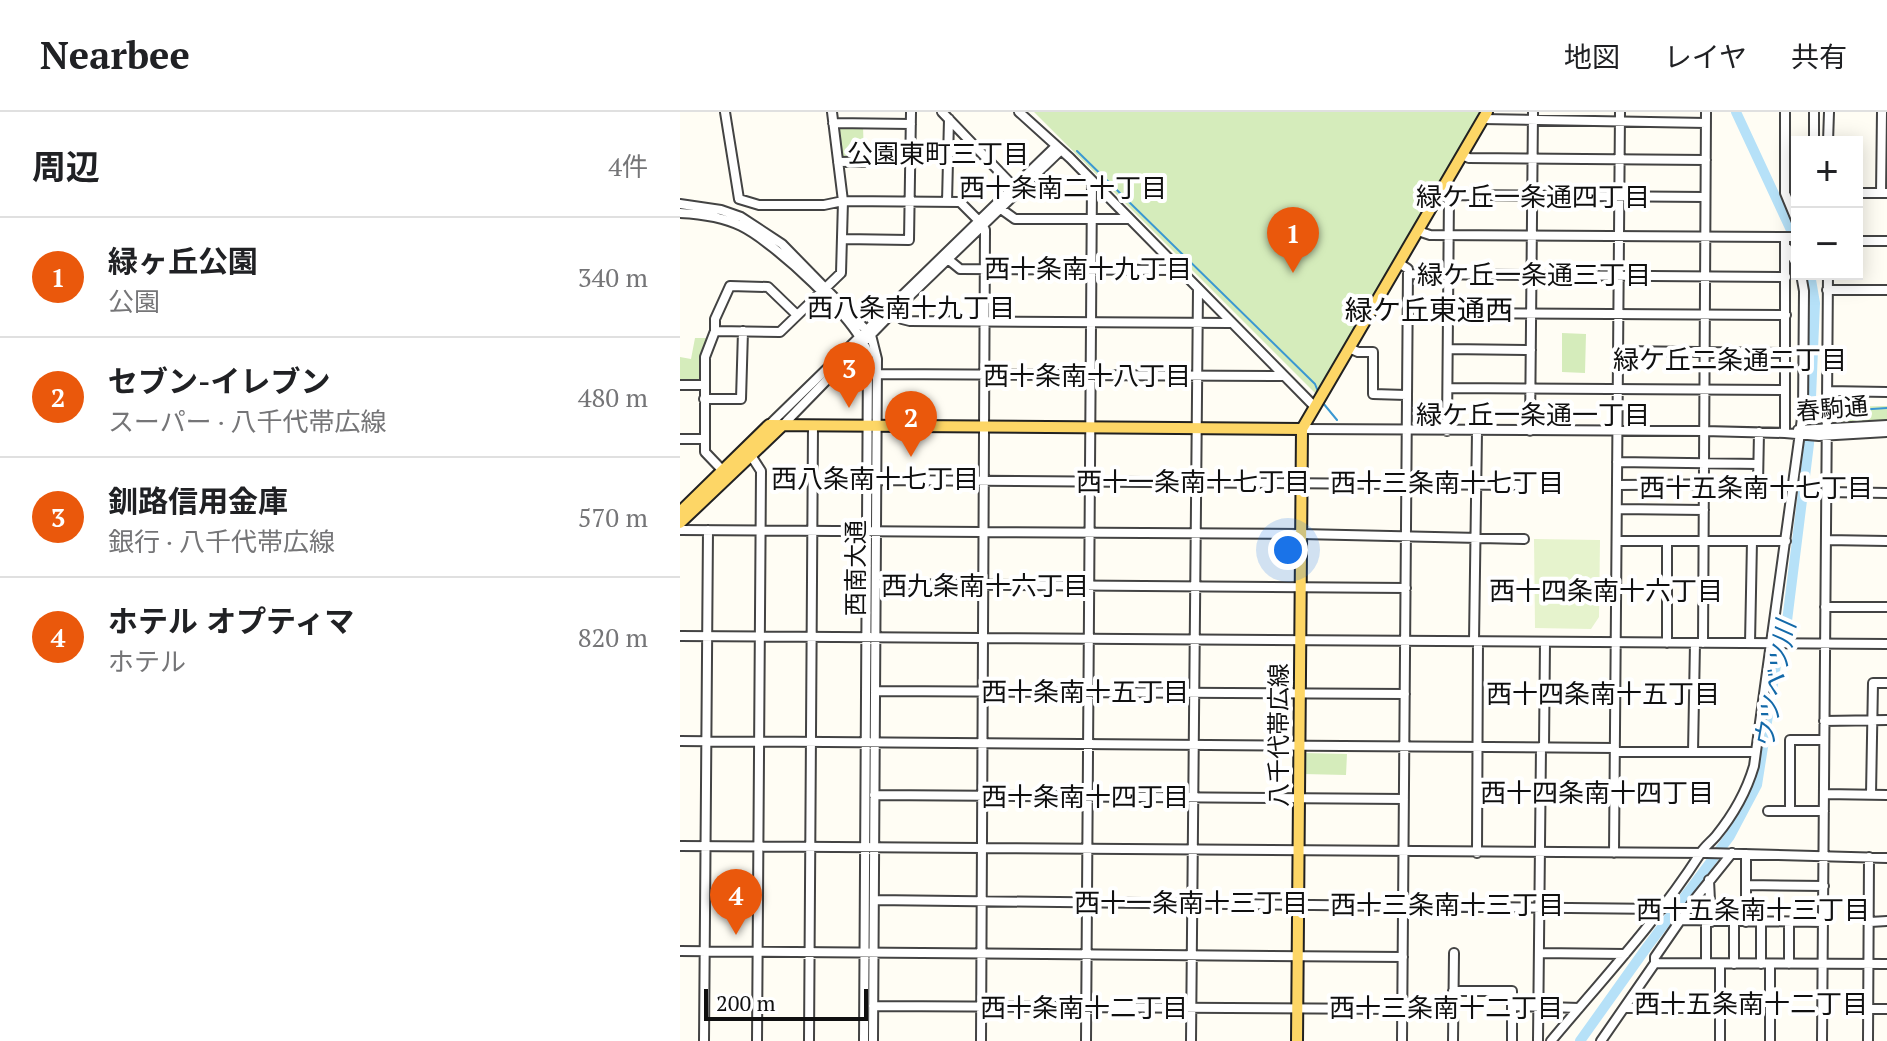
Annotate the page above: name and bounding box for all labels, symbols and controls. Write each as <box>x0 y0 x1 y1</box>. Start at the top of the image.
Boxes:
text: Nearbee <box>40 30 190 80</box>
text: 地図 <box>1564 38 1620 75</box>
text: レイヤ <box>1664 38 1747 75</box>
text: 共有 <box>1791 38 1847 75</box>
district label: 公園東町三丁目 <box>847 136 1029 170</box>
map controls <box>1791 136 1863 280</box>
button: + <box>1791 136 1863 208</box>
text: 周辺 <box>32 144 100 189</box>
text: 4件 <box>608 149 648 183</box>
district label: 西十条南二十丁目 <box>959 170 1167 204</box>
district label: 緑ケ丘一条通四丁目 <box>1416 179 1650 213</box>
pin: 1 <box>1267 207 1319 273</box>
button: − <box>1791 208 1863 280</box>
text: 緑ヶ丘公園 <box>108 241 258 281</box>
district label: 西十条南十九丁目 <box>984 251 1192 285</box>
district label: 緑ケ丘一条通三丁目 <box>1417 257 1651 291</box>
text: 1 <box>51 260 65 294</box>
text: 340 m <box>578 260 648 294</box>
text: 公園 <box>108 284 160 318</box>
district label: 西八条南十九丁目 <box>807 290 1015 324</box>
district label: 緑ケ丘東通西 <box>1345 291 1513 328</box>
pin: 3 <box>823 342 875 408</box>
district label: 緑ケ丘二条通二丁目 <box>1613 342 1847 376</box>
district label: 西十条南十八丁目 <box>983 358 1191 392</box>
text: セブン-イレブン <box>108 361 330 401</box>
text: 2 <box>51 380 65 414</box>
text: 480 m <box>578 380 648 414</box>
street label: 春駒通 <box>1795 389 1869 427</box>
pin: 2 <box>885 391 937 457</box>
district label: 緑ケ丘一条通一丁目 <box>1416 397 1650 431</box>
text: スーパー · 八千代帯広線 <box>108 404 387 438</box>
district label: 西八条南十七丁目 <box>771 461 979 495</box>
district label: 西十一条南十七丁目 <box>1076 464 1310 498</box>
district label: 西十三条南十七丁目 <box>1330 465 1564 499</box>
district label: 西十五条南十七丁目 <box>1639 470 1873 504</box>
text: 釧路信用金庫 <box>108 481 288 521</box>
text: 3 <box>51 500 65 534</box>
text: 570 m <box>578 500 648 534</box>
street label: 西南大通 <box>839 520 871 616</box>
text: 銀行 · 八千代帯広線 <box>108 524 335 558</box>
your location <box>1268 530 1308 570</box>
district label: 西九条南十六丁目 <box>881 568 1089 602</box>
district label: 西十四条南十六丁目 <box>1489 573 1723 607</box>
text: ホテル オプティマ <box>108 601 354 641</box>
water label: ウツベツ川 <box>1746 615 1803 752</box>
text: 4 <box>51 620 65 654</box>
text: 820 m <box>578 620 648 654</box>
text: ホテル <box>108 644 186 678</box>
street label: 八千代帯広線 <box>1262 663 1294 807</box>
district label: 西十条南十五丁目 <box>981 674 1189 708</box>
district label: 西十四条南十五丁目 <box>1486 676 1720 710</box>
district label: 西十四条南十四丁目 <box>1480 775 1714 809</box>
district label: 西十条南十四丁目 <box>981 779 1189 813</box>
pin: 4 <box>710 869 762 935</box>
district label: 西十一条南十三丁目 <box>1074 885 1308 919</box>
district label: 西十三条南十三丁目 <box>1330 887 1564 921</box>
district label: 西十五条南十三丁目 <box>1636 892 1870 926</box>
scale bar <box>704 985 868 1021</box>
district label: 西十五条南十二丁目 <box>1634 986 1868 1020</box>
text: 200 m <box>716 988 776 1017</box>
district label: 西十条南十二丁目 <box>980 990 1188 1024</box>
district label: 西十三条南十二丁目 <box>1329 990 1563 1024</box>

